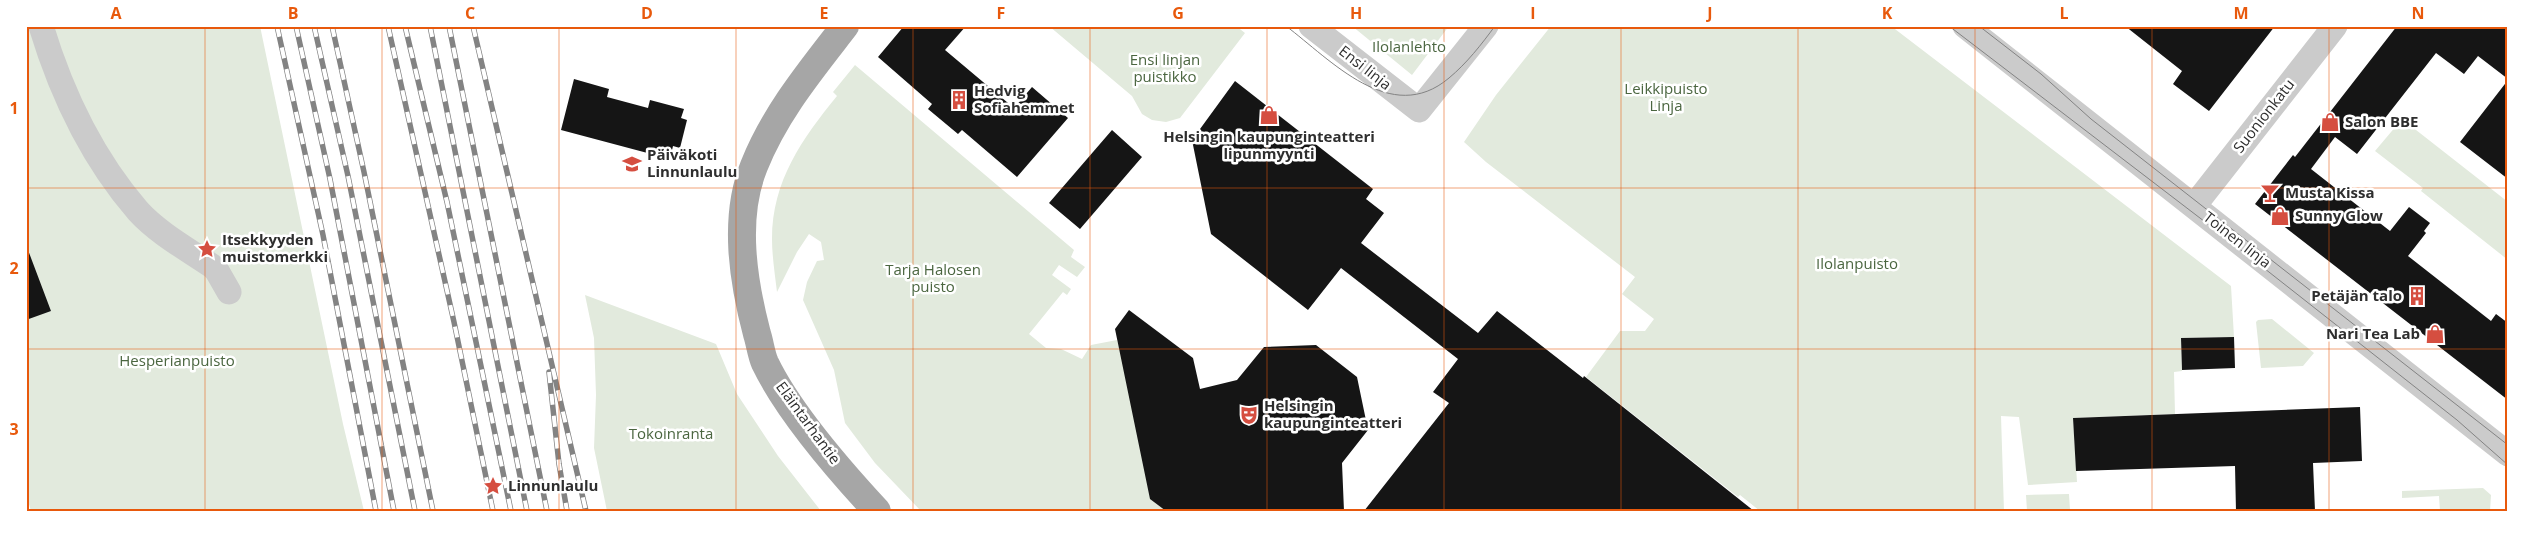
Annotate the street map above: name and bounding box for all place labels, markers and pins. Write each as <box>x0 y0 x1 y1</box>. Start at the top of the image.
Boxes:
place label: Hedvig Sofiahemmet <box>974 80 1075 117</box>
building icon: Hedvig Sofiahemmet <box>948 89 970 111</box>
shop icon: Helsingin kaupunginteatteri lipunmyynti <box>1258 104 1280 126</box>
shop icon: Salon BBE <box>2319 111 2341 133</box>
place label: Salon BBE <box>2345 111 2419 131</box>
place label: Helsingin kaupunginteatteri lipunmyynti <box>1163 126 1375 163</box>
place label: Päiväkoti Linnunlaulu <box>647 144 737 181</box>
school or university icon: Päiväkoti Linnunlaulu <box>621 153 643 175</box>
bar icon: Musta Kissa <box>2259 182 2281 204</box>
place label: Musta Kissa <box>2285 182 2374 202</box>
shop icon: Sunny Glow <box>2269 205 2291 227</box>
place label: Sunny Glow <box>2295 205 2383 225</box>
place label: Itsekkyyden muistomerkki <box>222 229 328 266</box>
place icon: Itsekkyyden muistomerkki <box>196 238 218 260</box>
place label: Petäjän talo <box>2311 285 2402 305</box>
building icon: Petäjän talo <box>2406 285 2428 307</box>
place label: Nari Tea Lab <box>2326 323 2420 343</box>
shop icon: Nari Tea Lab <box>2424 323 2446 345</box>
place label: Helsingin kaupunginteatteri <box>1264 395 1402 432</box>
theatre icon: Helsingin kaupunginteatteri <box>1238 404 1260 426</box>
place icon: Linnunlaulu <box>482 475 504 497</box>
place label: Linnunlaulu <box>508 475 598 495</box>

